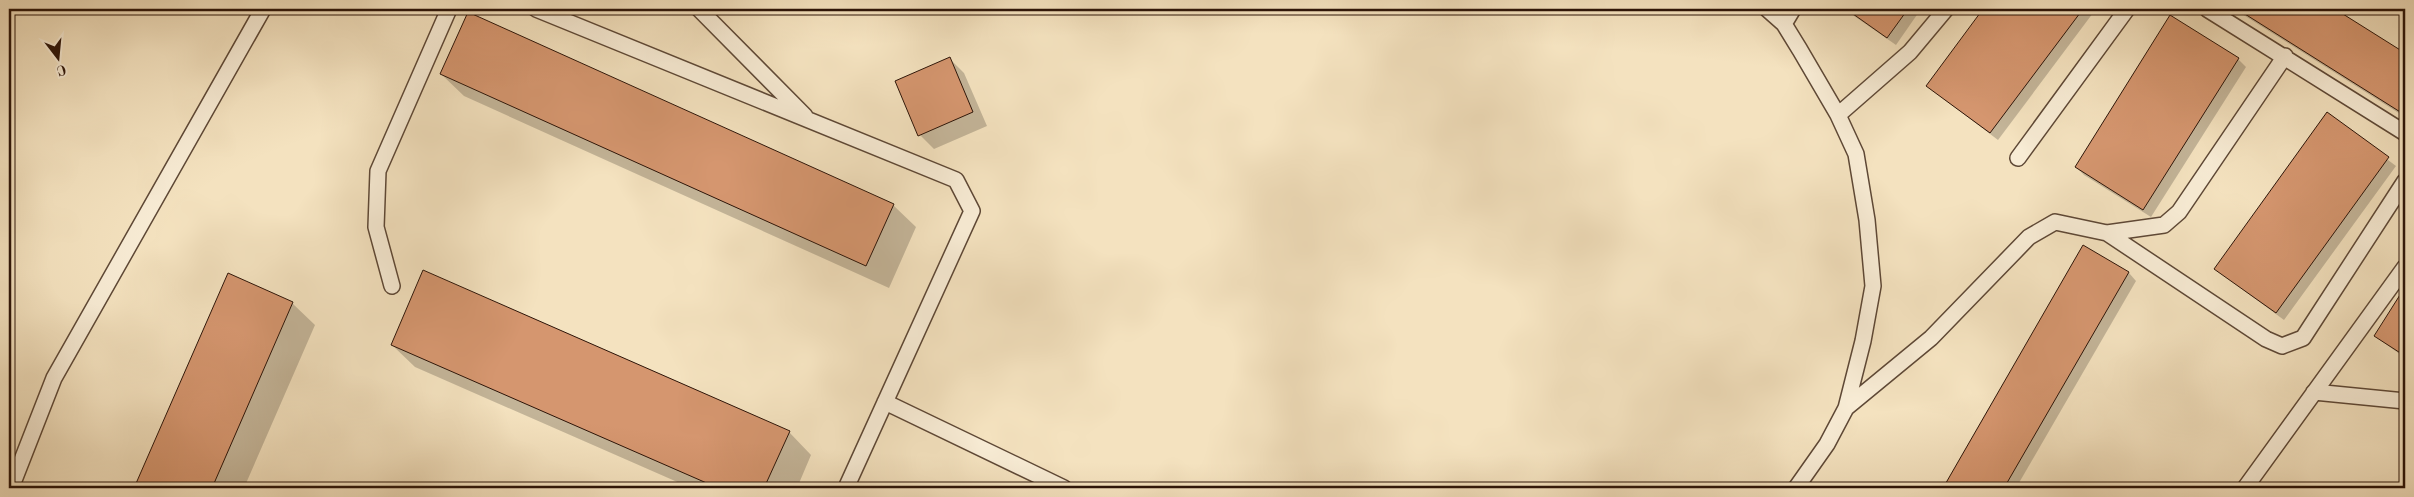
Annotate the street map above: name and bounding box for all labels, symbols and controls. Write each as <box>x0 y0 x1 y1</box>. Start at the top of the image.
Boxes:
north arrow <box>32 32 82 82</box>
text: С <box>55 62 68 78</box>

